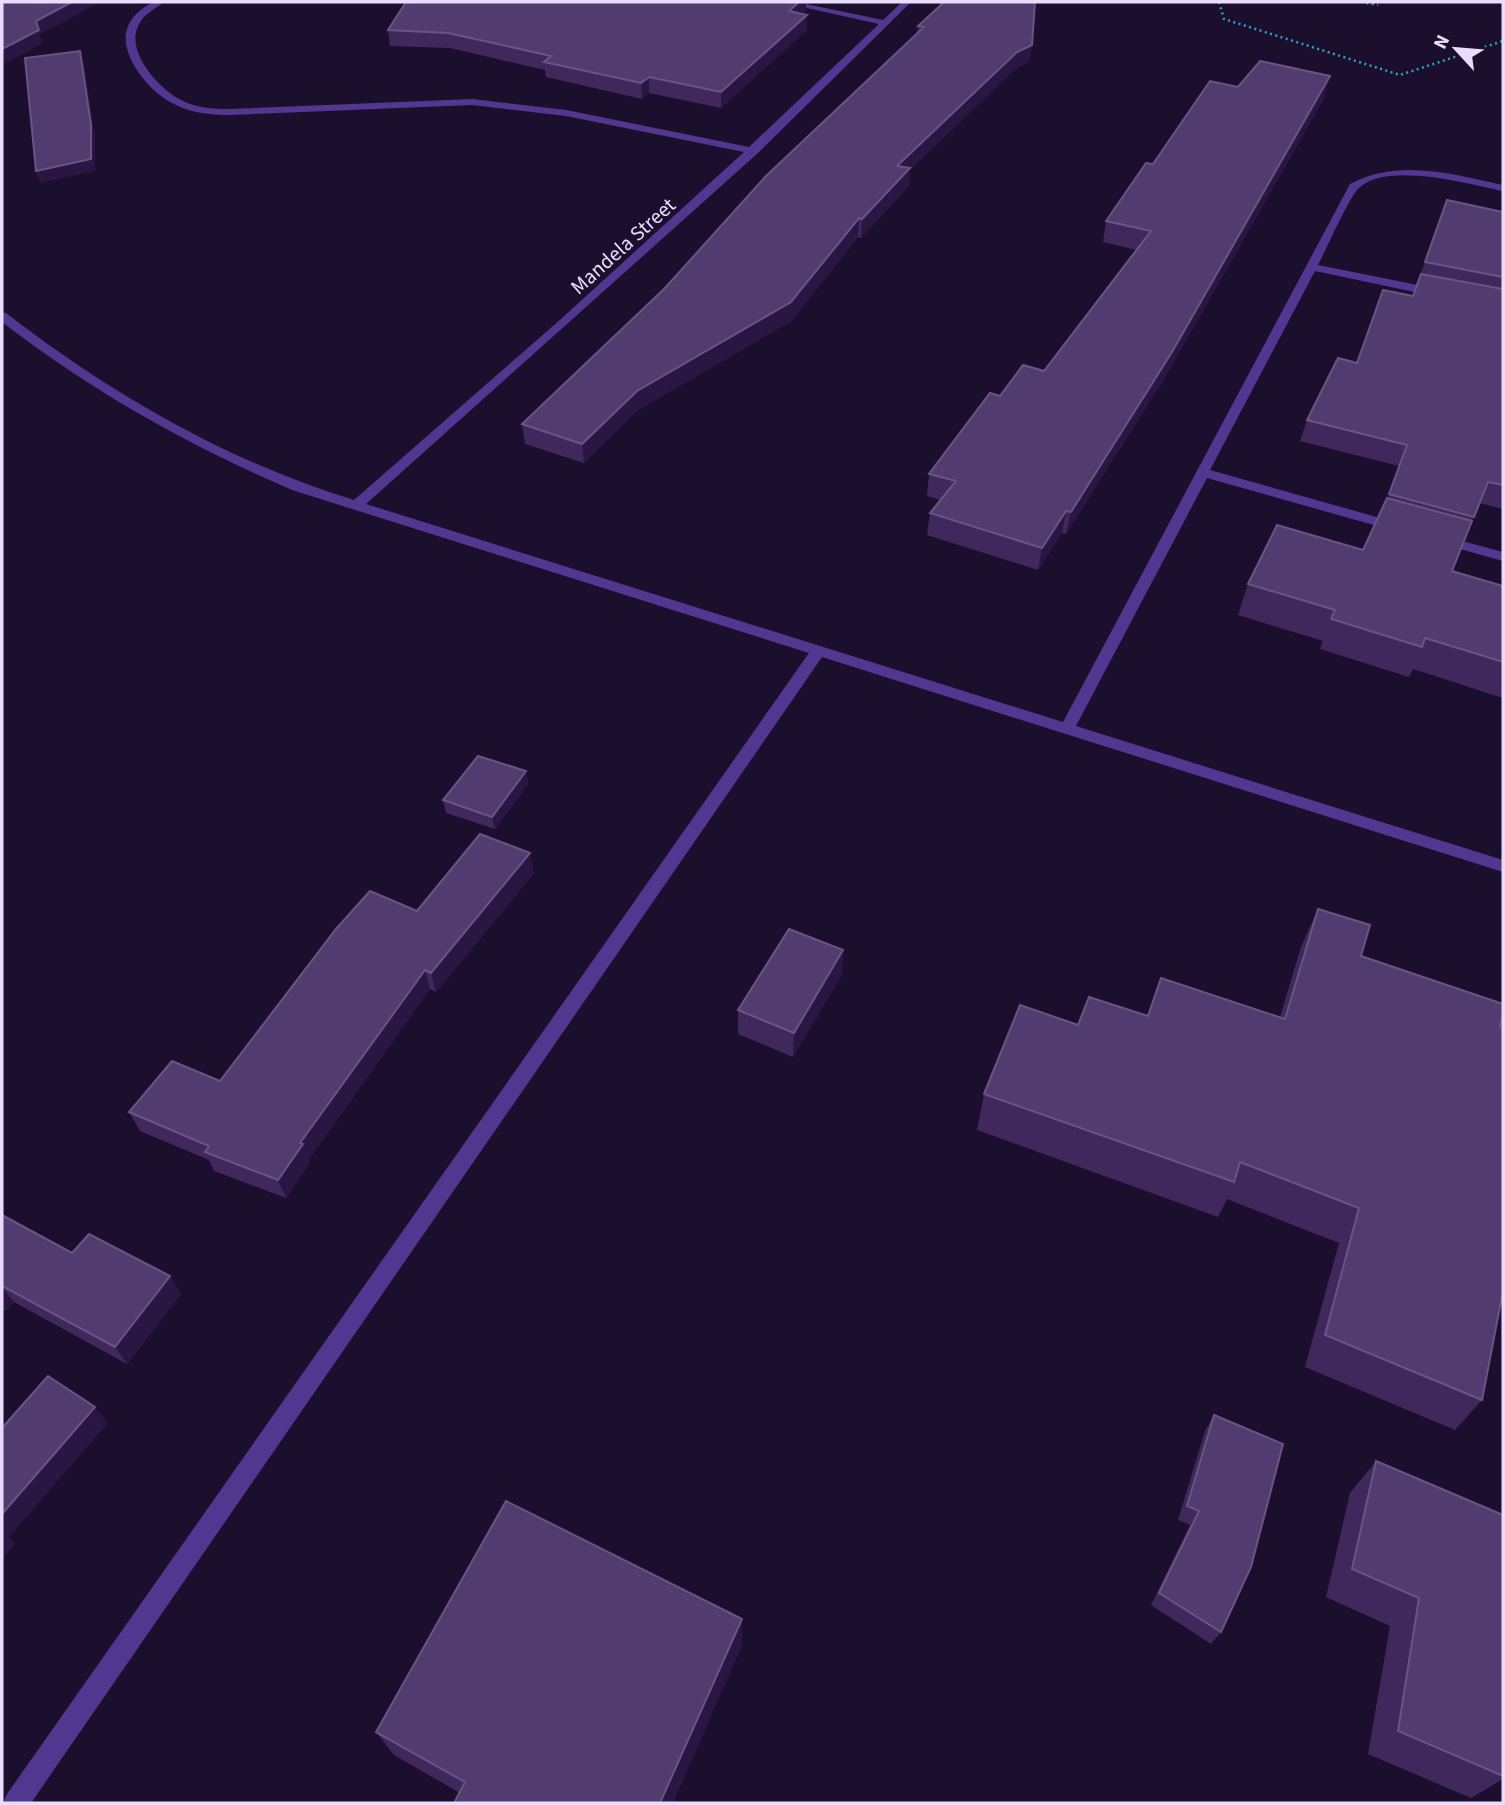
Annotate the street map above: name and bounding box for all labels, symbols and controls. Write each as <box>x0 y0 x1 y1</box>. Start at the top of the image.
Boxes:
north arrow <box>1421 14 1491 84</box>
text: N <box>1427 31 1457 54</box>
street label: Mandela Street <box>564 191 682 301</box>

